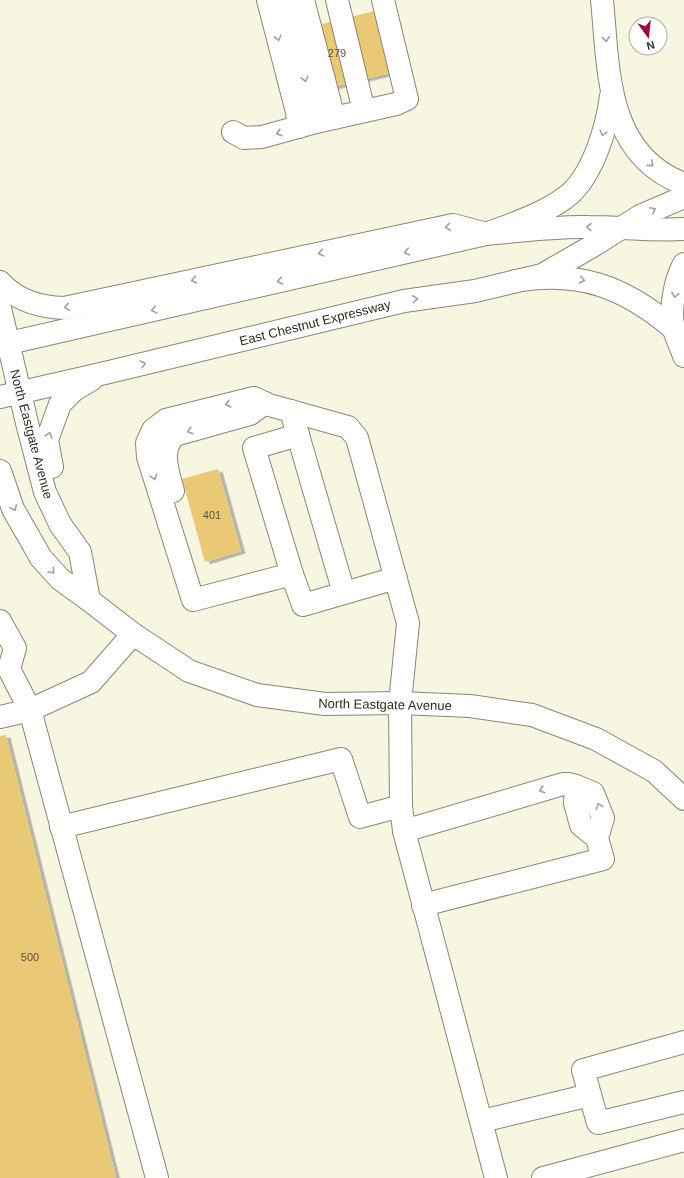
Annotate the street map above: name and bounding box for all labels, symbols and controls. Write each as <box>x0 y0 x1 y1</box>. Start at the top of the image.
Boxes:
north arrow <box>628 16 668 56</box>
one-way arrow <box>273 34 282 41</box>
one-way arrow <box>601 36 610 42</box>
text: N <box>645 39 656 52</box>
house number: 279 <box>328 47 346 59</box>
one-way arrow <box>300 75 308 82</box>
one-way arrow <box>275 128 282 136</box>
one-way arrow <box>599 129 608 136</box>
one-way arrow <box>646 159 653 166</box>
one-way arrow <box>649 207 656 215</box>
one-way arrow <box>445 222 451 231</box>
one-way arrow <box>586 223 592 231</box>
one-way arrow <box>404 247 410 255</box>
one-way arrow <box>318 249 324 257</box>
one-way arrow <box>579 275 585 284</box>
one-way arrow <box>191 276 197 284</box>
one-way arrow <box>277 276 284 285</box>
one-way arrow <box>671 292 680 298</box>
one-way arrow <box>412 295 418 304</box>
street label: East Chestnut Expressway <box>238 296 393 349</box>
one-way arrow <box>63 302 70 311</box>
one-way arrow <box>150 306 157 314</box>
one-way arrow <box>139 360 146 369</box>
street label: North Eastgate Avenue <box>7 368 56 501</box>
one-way arrow <box>225 399 232 408</box>
one-way arrow <box>187 426 194 435</box>
one-way arrow <box>44 432 53 439</box>
one-way arrow <box>149 474 158 481</box>
one-way arrow <box>9 504 17 511</box>
house number: 401 <box>203 509 221 521</box>
one-way arrow <box>48 566 55 573</box>
street label: North Eastgate Avenue <box>318 696 452 713</box>
one-way arrow <box>539 785 546 794</box>
one-way arrow <box>595 803 603 810</box>
house number: 500 <box>21 951 39 963</box>

